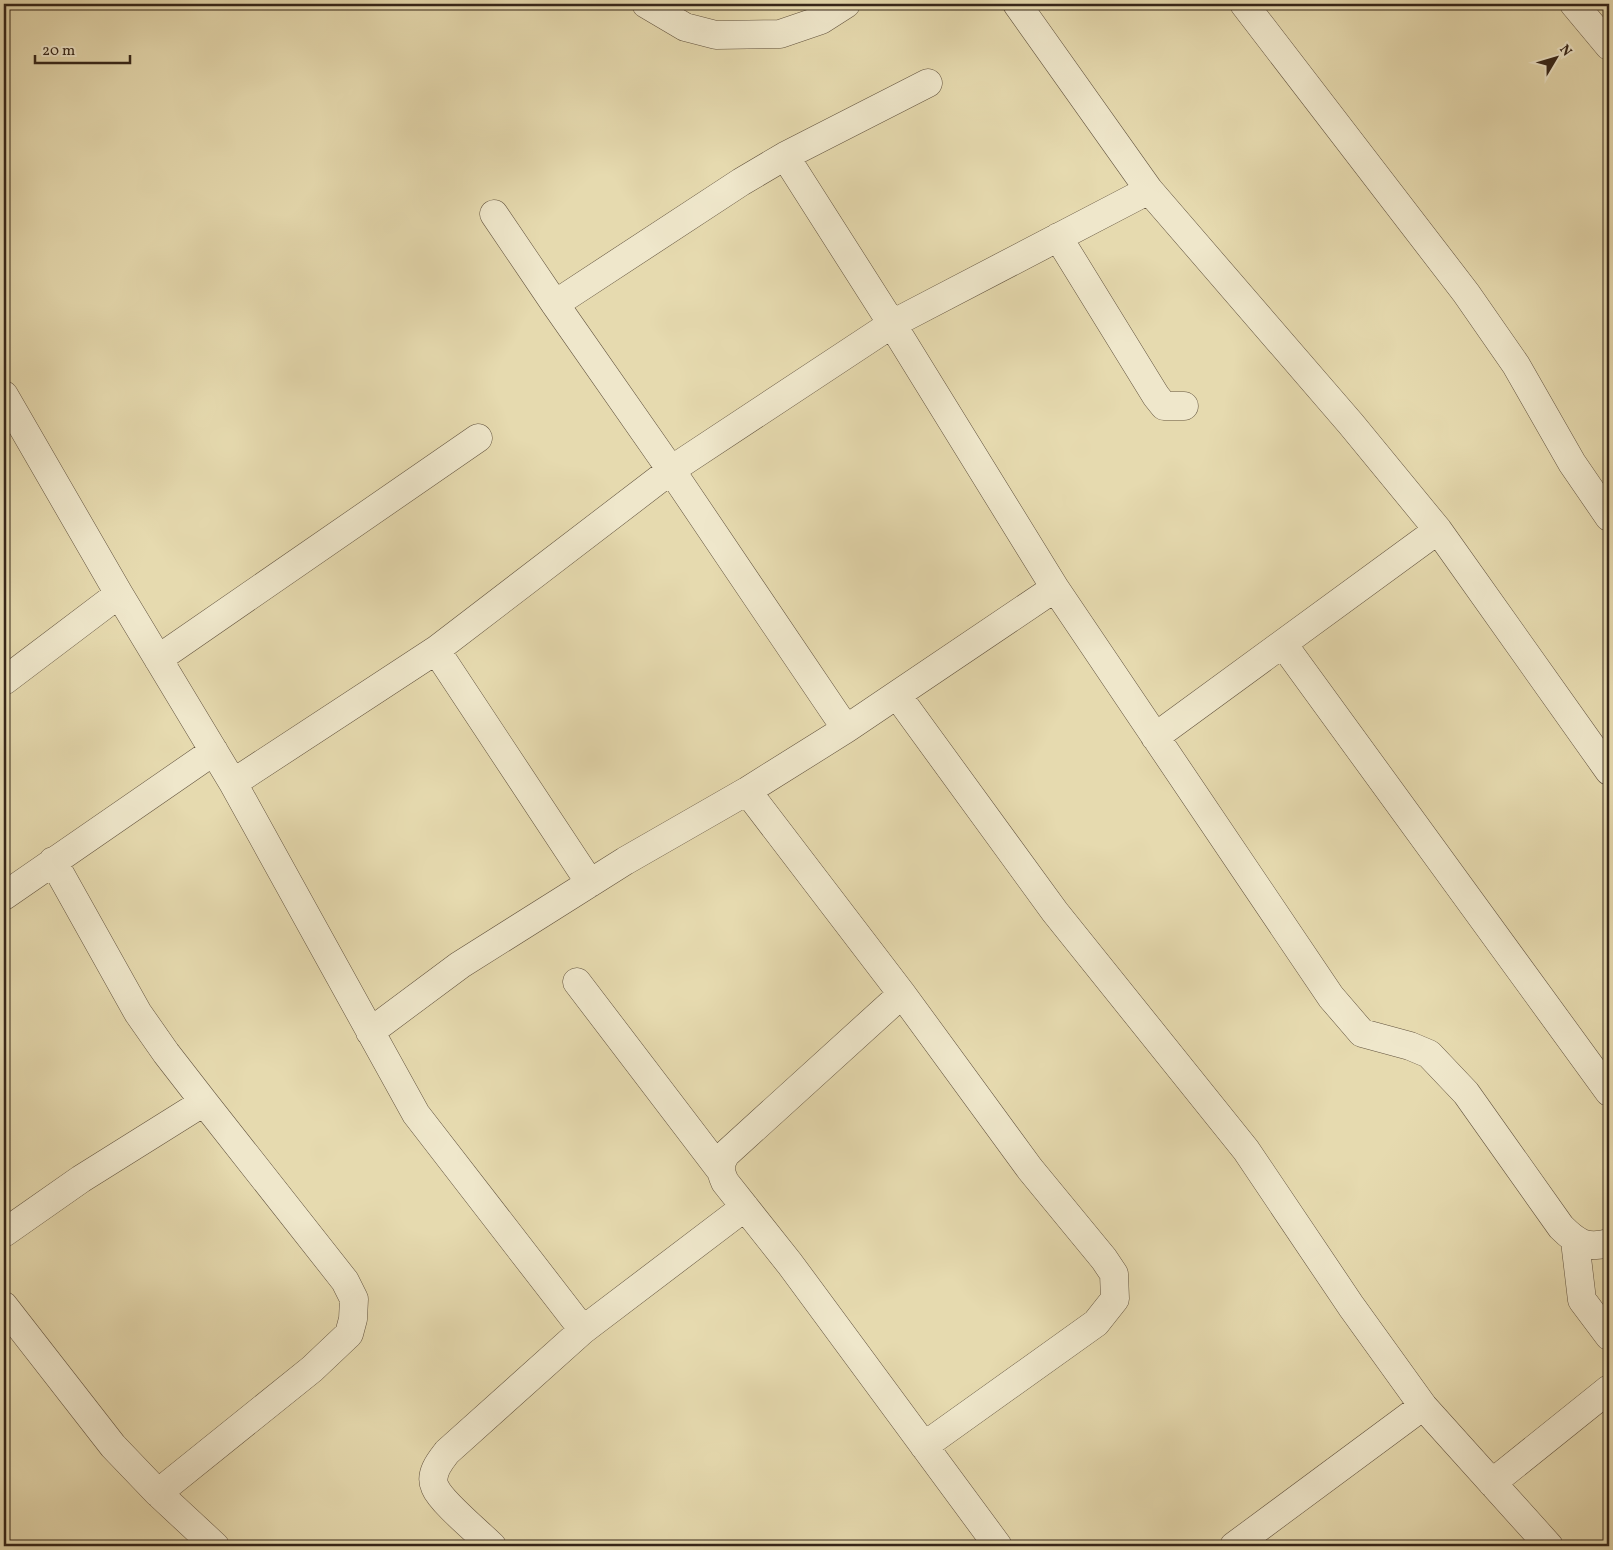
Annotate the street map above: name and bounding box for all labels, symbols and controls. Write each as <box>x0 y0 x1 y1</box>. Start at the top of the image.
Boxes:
scale bar <box>35 32 130 64</box>
north arrow <box>1530 32 1580 82</box>
text: 20 m <box>42 41 75 62</box>
text: N <box>1554 41 1576 61</box>

